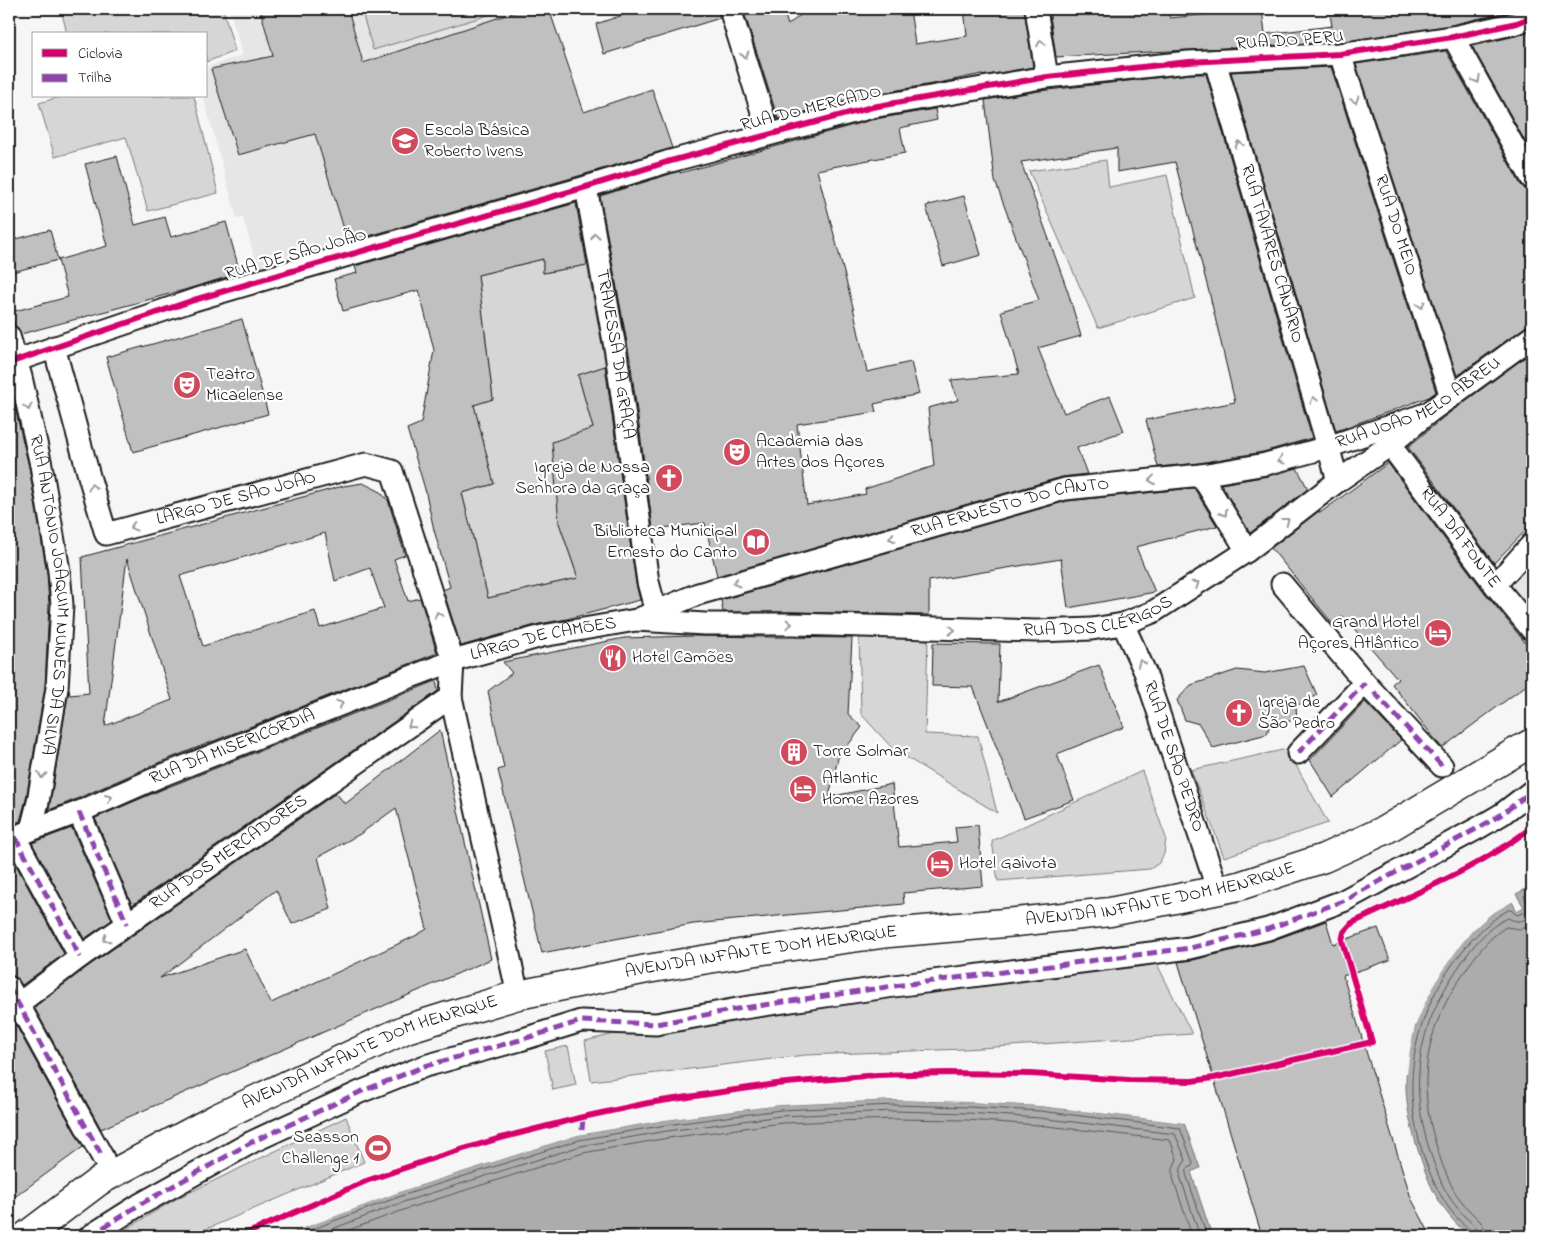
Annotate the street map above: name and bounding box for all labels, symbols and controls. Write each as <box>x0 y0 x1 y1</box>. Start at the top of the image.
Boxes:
street label: RUA DO PERU <box>1235 24 1345 58</box>
legend <box>32 32 208 98</box>
one-way arrow <box>1037 38 1047 47</box>
text: Ciclovia <box>78 43 123 65</box>
one-way arrow <box>739 51 749 59</box>
text: Trilha <box>78 67 112 89</box>
one-way arrow <box>1471 74 1481 83</box>
street label: RUA DO MERCADO <box>738 79 884 139</box>
one-way arrow <box>1350 95 1360 104</box>
place label: Escola Básica Roberto Ivens <box>424 118 529 165</box>
school or university icon: Escola Básica Roberto Ivens <box>390 126 420 156</box>
one-way arrow <box>1235 140 1245 148</box>
street label: RUA TAVARES CANÁRIO <box>1233 161 1310 346</box>
street label: RUA DO MEIO <box>1367 172 1424 279</box>
street label: RUA DE SÃO JOÃO <box>222 222 370 288</box>
one-way arrow <box>591 232 601 240</box>
street label: TRAVESSA DA GRAÇA <box>588 268 641 441</box>
one-way arrow <box>1415 300 1425 308</box>
street label: RUA JOÃO MELO ABREU <box>1333 351 1507 456</box>
place label: Teatro Micaelense <box>206 362 284 409</box>
theatre icon: Teatro Micaelense <box>172 370 202 400</box>
one-way arrow <box>1310 397 1320 405</box>
one-way arrow <box>22 403 33 412</box>
place label: Academia das Artes dos Açores <box>756 429 885 476</box>
street label: RUA ANTÓNIO JOAQUIM NUNES DA SILVA <box>22 432 75 757</box>
theatre icon: Academia das Artes dos Açores <box>722 437 752 467</box>
one-way arrow <box>1277 454 1285 464</box>
place label: Igreja de Nossa Senhora da Graça <box>515 455 650 502</box>
church icon: Igreja de Nossa Senhora da Graça <box>654 463 684 493</box>
street label: LARGO DE SÃO JOÃO <box>154 465 319 533</box>
street label: RUA ERNESTO DO CANTO <box>908 472 1111 545</box>
one-way arrow <box>1148 474 1156 485</box>
street label: RUA DA FONTE <box>1413 482 1506 594</box>
one-way arrow <box>88 484 98 492</box>
one-way arrow <box>1217 507 1227 516</box>
one-way arrow <box>1280 518 1290 527</box>
place label: Biblioteca Municipal Ernesto do Canto <box>593 519 737 566</box>
one-way arrow <box>128 521 137 532</box>
library icon: Biblioteca Municipal Ernesto do Canto <box>741 527 771 557</box>
one-way arrow <box>888 533 897 543</box>
one-way arrow <box>732 578 740 588</box>
one-way arrow <box>1191 580 1200 590</box>
street label: RUA DOS CLÉRIGOS <box>1023 589 1178 644</box>
place label: Grand Hotel Açores Atlântico <box>1298 610 1419 657</box>
one-way arrow <box>433 611 443 619</box>
street label: LARGO DE CAMÕES <box>467 611 618 668</box>
hotel icon: Grand Hotel Açores Atlântico <box>1423 618 1453 648</box>
one-way arrow <box>785 619 793 630</box>
one-way arrow <box>948 624 956 635</box>
restaurant icon: Hotel Camões <box>598 643 628 673</box>
place label: Hotel Camões <box>632 645 734 671</box>
one-way arrow <box>1136 659 1147 668</box>
street label: RUA DE SÃO PEDRO <box>1136 678 1211 836</box>
place label: Igreja de São Pedro <box>1258 690 1335 737</box>
church icon: Igreja de São Pedro <box>1224 698 1254 728</box>
one-way arrow <box>335 700 344 710</box>
street label: RUA DA MISERICÓRDIA <box>146 703 319 792</box>
one-way arrow <box>407 719 417 728</box>
building icon: Torre Solmar <box>779 737 809 767</box>
place label: Torre Solmar <box>813 739 909 765</box>
place label: Atlantic Home Azores <box>822 766 919 813</box>
one-way arrow <box>38 771 48 780</box>
hotel icon: Atlantic Home Azores <box>788 774 818 804</box>
street label: RUA DOS MERCADORES <box>145 788 313 917</box>
one-way arrow <box>104 794 113 805</box>
hotel icon: Hotel Gaivota <box>925 849 955 879</box>
place label: Hotel Gaivota <box>959 851 1057 877</box>
street label: AVENIDA INFANTE DOM HENRIQUE <box>1024 855 1299 934</box>
street label: AVENIDA INFANTE DOM HENRIQUE <box>623 919 898 986</box>
one-way arrow <box>102 933 111 942</box>
street label: AVENIDA INFANTE DOM HENRIQUE <box>238 989 501 1117</box>
place label: Seasson Challenge 1 <box>281 1125 359 1173</box>
sports icon: Seasson Challenge 1 <box>363 1133 393 1163</box>

